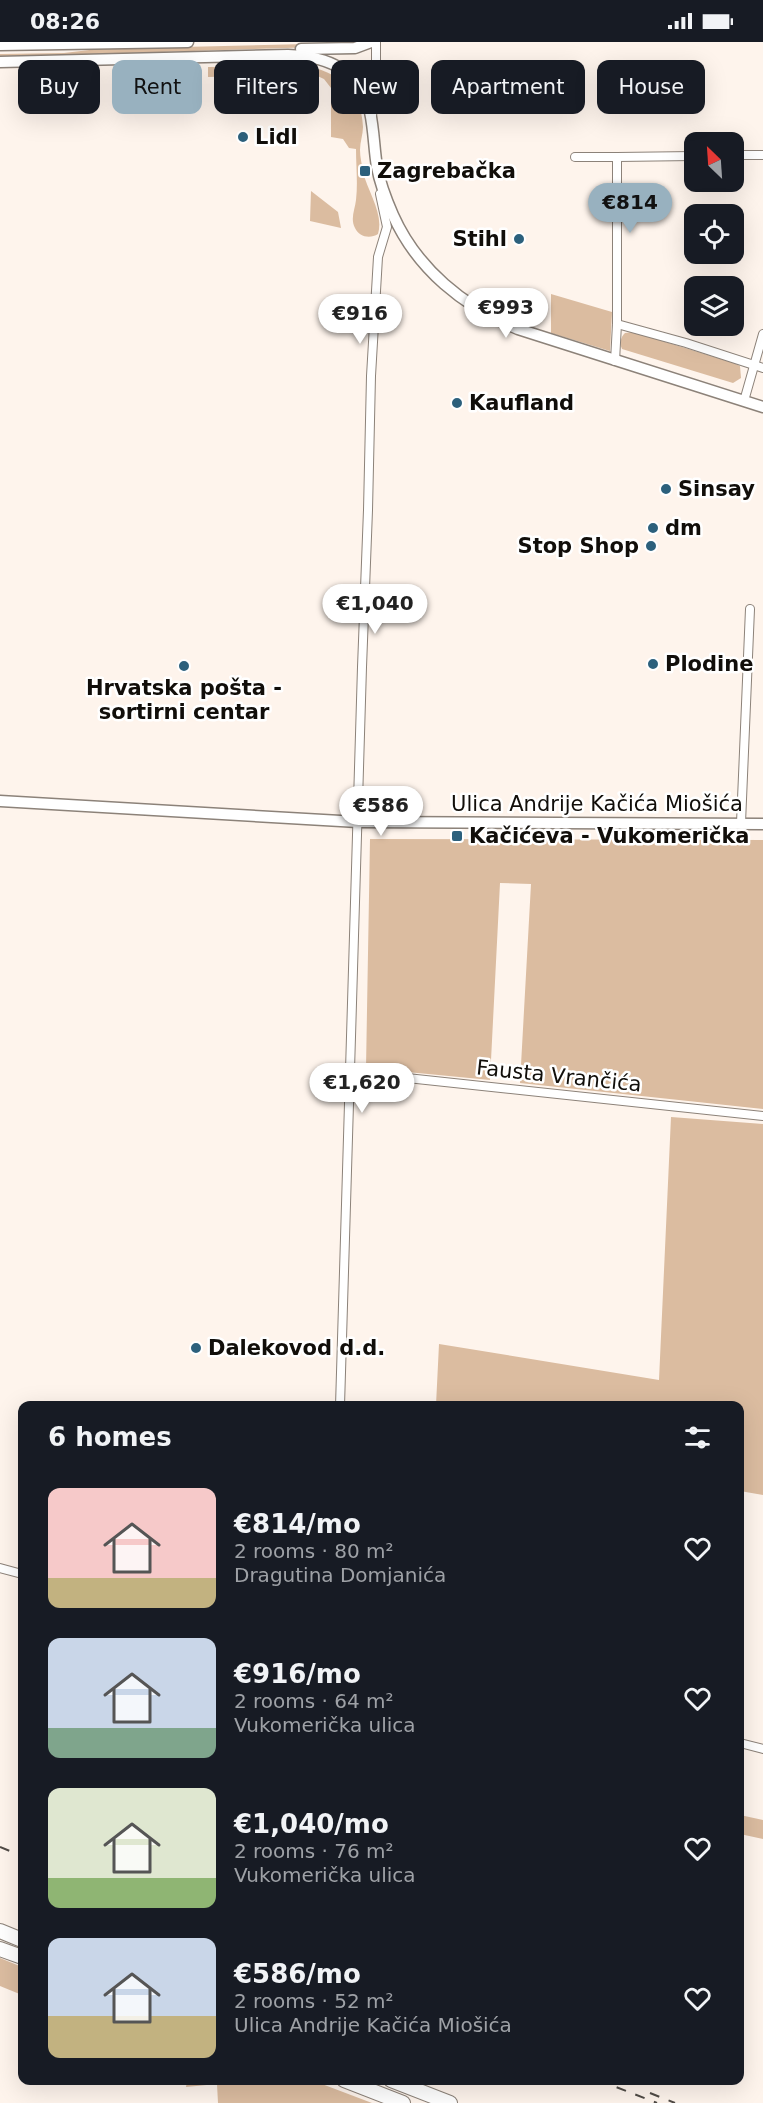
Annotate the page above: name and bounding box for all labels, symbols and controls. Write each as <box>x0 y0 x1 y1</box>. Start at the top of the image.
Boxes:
text: 08:26 <box>30 9 100 34</box>
chip: Buy <box>18 60 100 114</box>
chip: Rent <box>112 60 202 114</box>
chip: Filters <box>214 60 319 114</box>
chip: New <box>331 60 419 114</box>
chip: Apartment <box>431 60 585 114</box>
chip: House <box>597 60 705 114</box>
place label: Lidl <box>255 125 298 149</box>
marker: Lidl <box>236 130 250 144</box>
north arrow <box>684 132 744 192</box>
map controls <box>684 132 744 336</box>
place label: Zagrebačka <box>377 159 516 183</box>
marker: Zagrebačka <box>358 164 372 178</box>
pin: €814 <box>594 183 666 234</box>
text: €814 <box>602 190 658 214</box>
button: locate <box>684 204 744 264</box>
place label: Stihl <box>452 227 507 251</box>
marker: Stihl <box>512 232 526 246</box>
button: layers <box>684 276 744 336</box>
pin: €993 <box>470 288 542 339</box>
pin: €916 <box>324 294 396 345</box>
text: €993 <box>478 295 534 319</box>
text: €916 <box>332 301 388 325</box>
place label: Kaufland <box>469 391 574 415</box>
marker: Kaufland <box>450 396 464 410</box>
place label: Sinsay <box>678 477 755 501</box>
marker: Sinsay <box>659 482 673 496</box>
place label: dm <box>665 516 702 540</box>
marker: dm <box>646 521 660 535</box>
place label: Stop Shop <box>518 534 639 558</box>
marker: Stop Shop <box>644 539 658 553</box>
pin: €1,040 <box>326 584 424 635</box>
text: €1,040 <box>336 591 414 615</box>
place label: Plodine <box>665 652 753 676</box>
marker: Plodine <box>646 657 660 671</box>
marker: Hrvatska pošta - sortirni centar <box>177 659 191 673</box>
place label: Hrvatska pošta - sortirni centar <box>86 676 282 724</box>
pin: €586 <box>345 786 417 837</box>
street label: Ulica Andrije Kačića Miošića <box>451 792 743 816</box>
text: €586 <box>353 793 409 817</box>
place label: Kačićeva - Vukomerička <box>469 824 750 848</box>
marker: Kačićeva - Vukomerička <box>450 829 464 843</box>
street label: Fausta Vrančića <box>475 1055 643 1097</box>
pin: €1,620 <box>313 1063 411 1114</box>
text: €1,620 <box>323 1070 401 1094</box>
place label: Dalekovod d.d. <box>208 1336 385 1360</box>
marker: Dalekovod d.d. <box>189 1341 203 1355</box>
icon: filters <box>681 1421 714 1454</box>
text: 6 homes <box>48 1422 172 1452</box>
text: €814/mo <box>234 1509 361 1539</box>
icon: home <box>96 1512 168 1584</box>
icon: heart <box>681 1532 714 1565</box>
text: 2 rooms · 80 m² <box>234 1539 394 1563</box>
text: Dragutina Domjanića <box>234 1563 446 1587</box>
text: €916/mo <box>234 1659 361 1689</box>
icon: home <box>96 1662 168 1734</box>
icon: heart <box>681 1682 714 1715</box>
text: 2 rooms · 64 m² <box>234 1689 394 1713</box>
text: Vukomerička ulica <box>234 1713 416 1737</box>
text: €1,040/mo <box>234 1809 389 1839</box>
icon: home <box>96 1812 168 1884</box>
icon: heart <box>681 1832 714 1865</box>
text: 2 rooms · 76 m² <box>234 1839 394 1863</box>
text: Vukomerička ulica <box>234 1863 416 1887</box>
text: €586/mo <box>234 1959 361 1989</box>
icon: home <box>96 1962 168 2034</box>
icon: heart <box>681 1982 714 2015</box>
text: 2 rooms · 52 m² <box>234 1989 394 2013</box>
text: Ulica Andrije Kačića Miošića <box>234 2013 512 2037</box>

